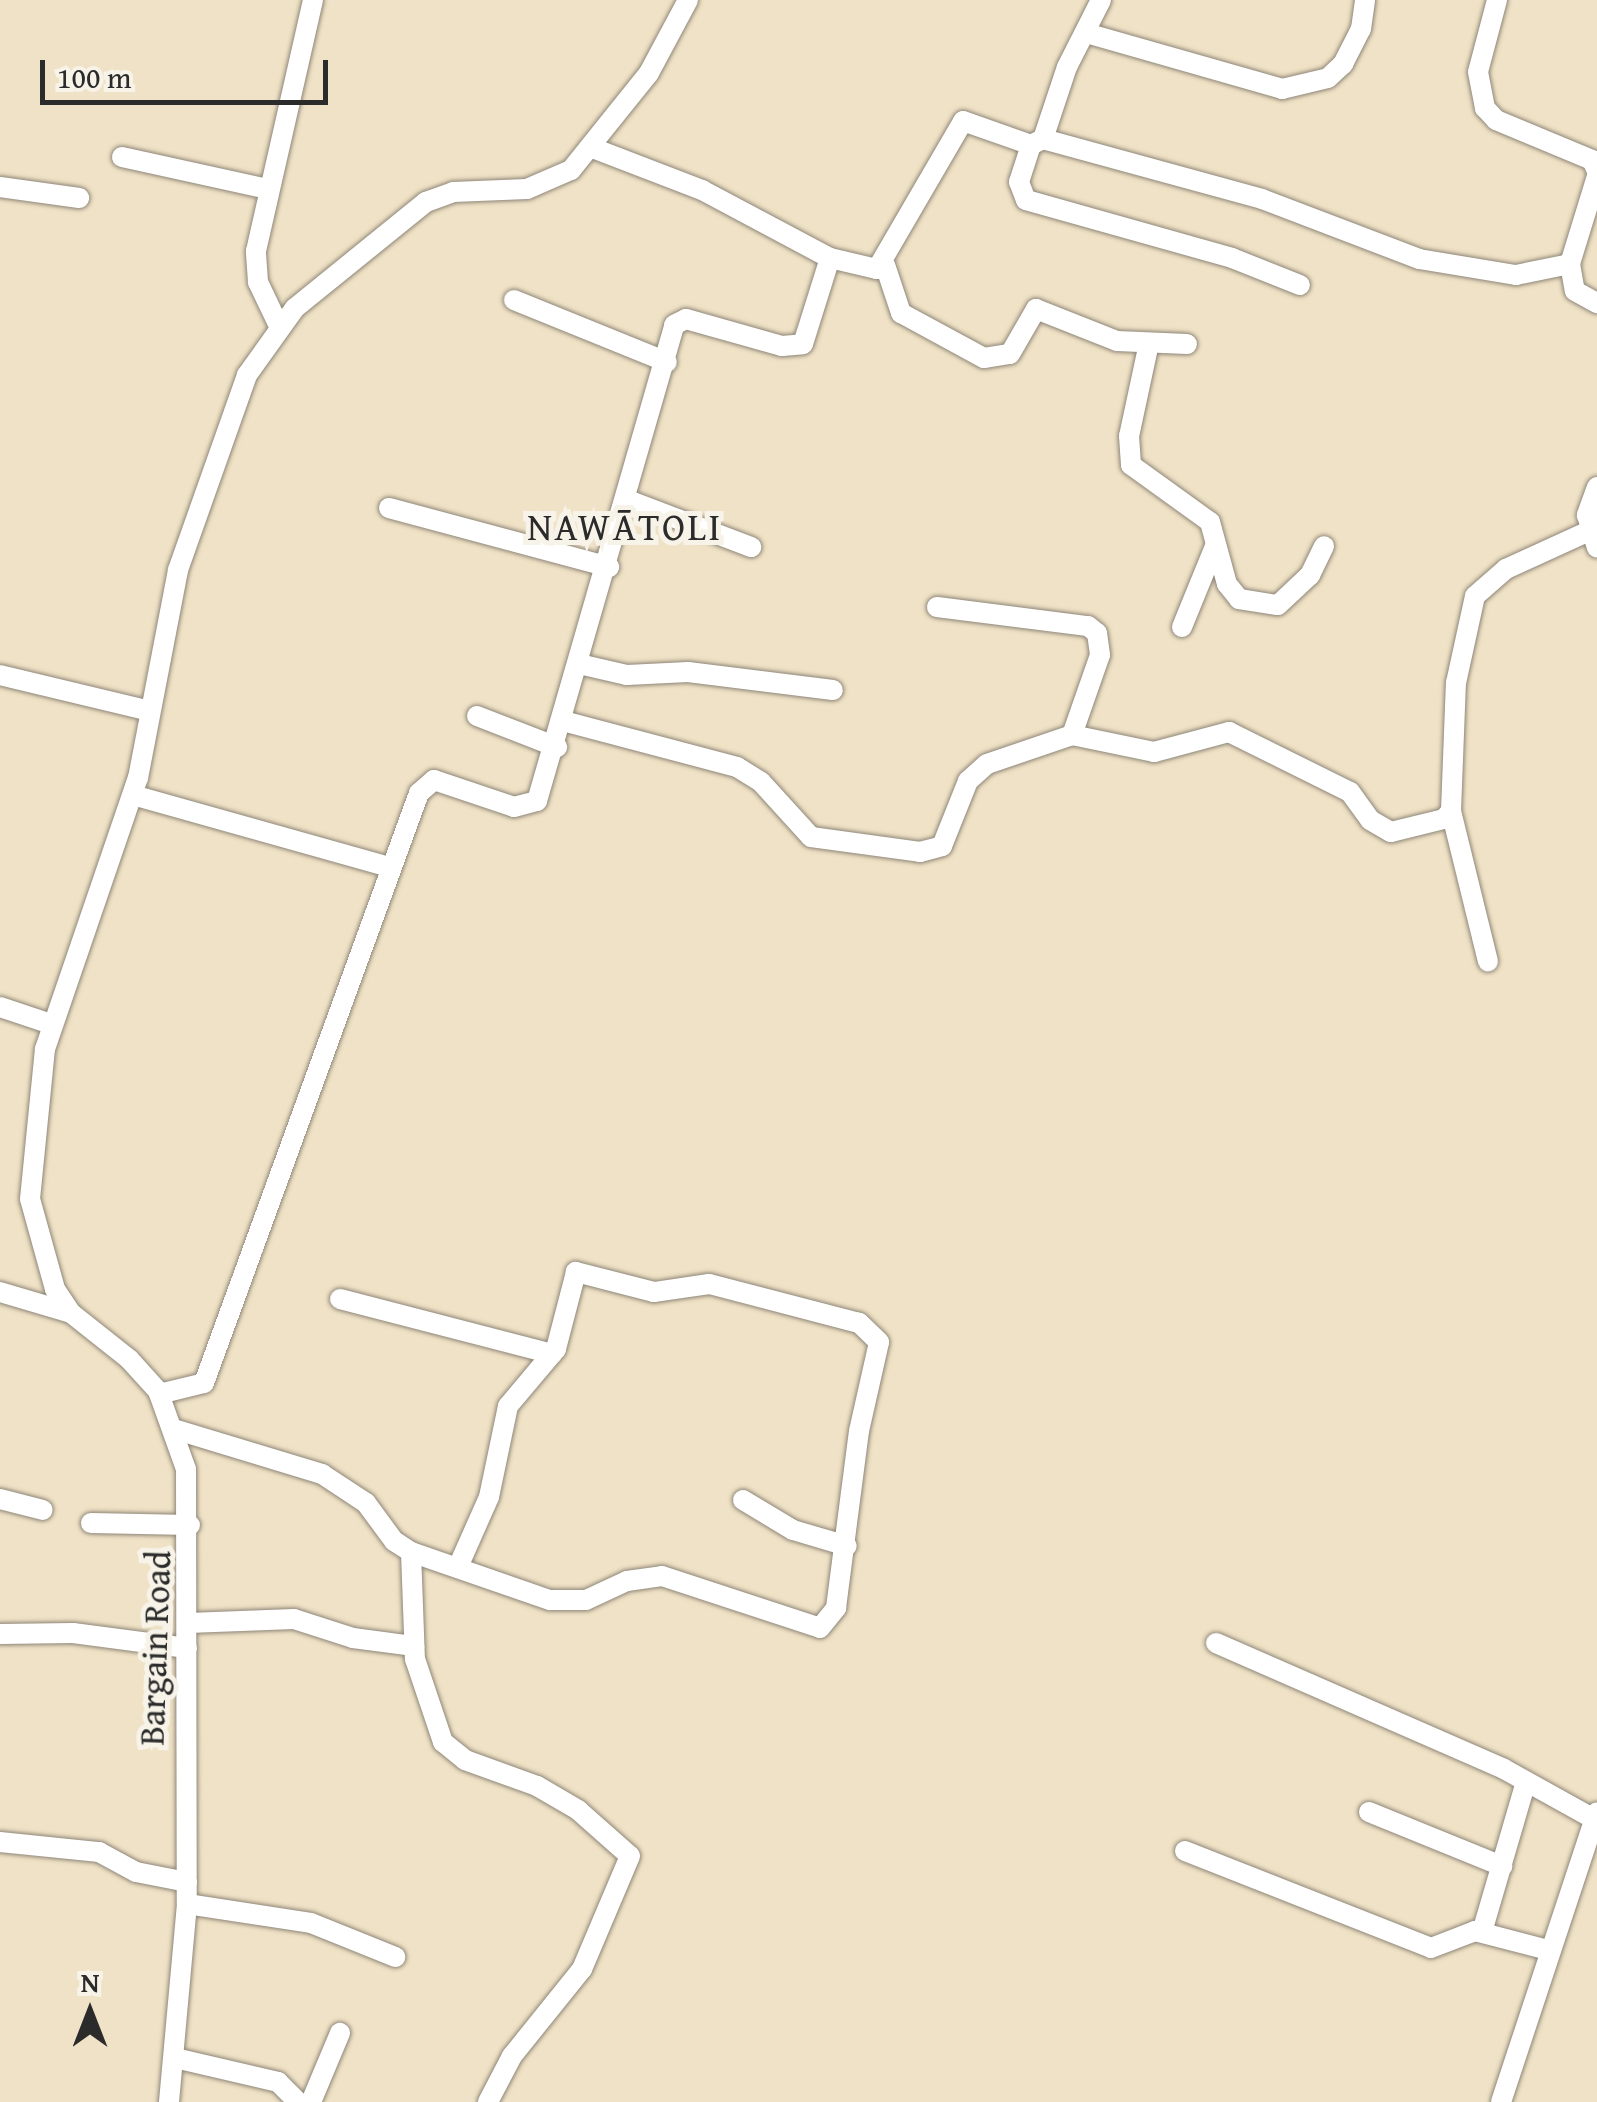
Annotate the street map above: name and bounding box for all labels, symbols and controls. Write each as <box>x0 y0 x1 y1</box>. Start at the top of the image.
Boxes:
scale bar <box>45 40 332 102</box>
text: 100 m <box>57 55 131 99</box>
district label: NAWĀTOLI <box>527 504 723 550</box>
street label: Bargain Road <box>131 1550 179 1746</box>
text: N <box>81 1961 99 2002</box>
north arrow <box>40 1962 140 2062</box>

